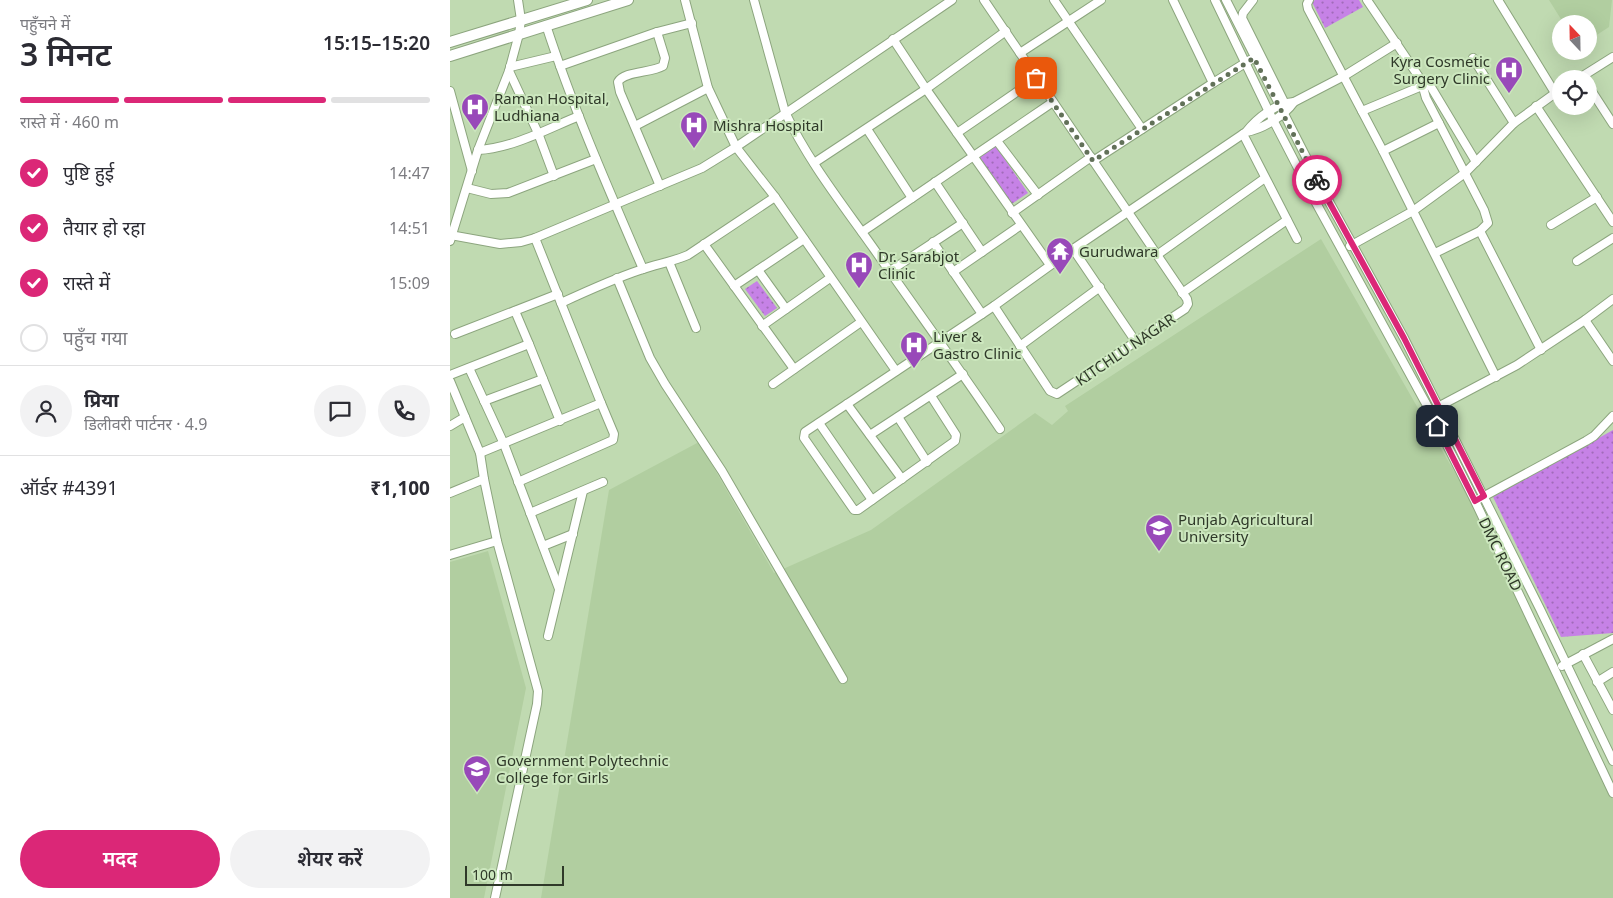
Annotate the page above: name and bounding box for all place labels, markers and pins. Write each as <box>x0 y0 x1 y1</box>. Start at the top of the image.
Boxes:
place label: Kyra Cosmetic Surgery Clinic <box>1390 51 1490 88</box>
hospital icon: Kyra Cosmetic Surgery Clinic <box>1494 55 1524 94</box>
pin <box>1015 57 1057 99</box>
place label: Raman Hospital, Ludhiana <box>494 88 610 125</box>
hospital icon: Raman Hospital, Ludhiana <box>460 92 490 131</box>
hospital icon: Mishra Hospital <box>679 110 709 149</box>
place label: Mishra Hospital <box>713 115 823 135</box>
temple icon: Gurudwara <box>1045 236 1075 275</box>
place label: Gurudwara <box>1079 241 1158 261</box>
place label: Dr. Sarabjot Clinic <box>878 246 960 283</box>
hospital icon: Dr. Sarabjot Clinic <box>844 250 874 289</box>
place label: Liver & Gastro Clinic <box>933 326 1021 363</box>
hospital icon: Liver & Gastro Clinic <box>899 330 929 369</box>
pin <box>1416 405 1458 447</box>
place label: Punjab Agricultural University <box>1178 509 1313 546</box>
school or university icon: Punjab Agricultural University <box>1144 513 1174 552</box>
place label: Government Polytechnic College for Girls <box>496 750 669 787</box>
school or university icon: Government Polytechnic College for Girls <box>462 754 492 793</box>

